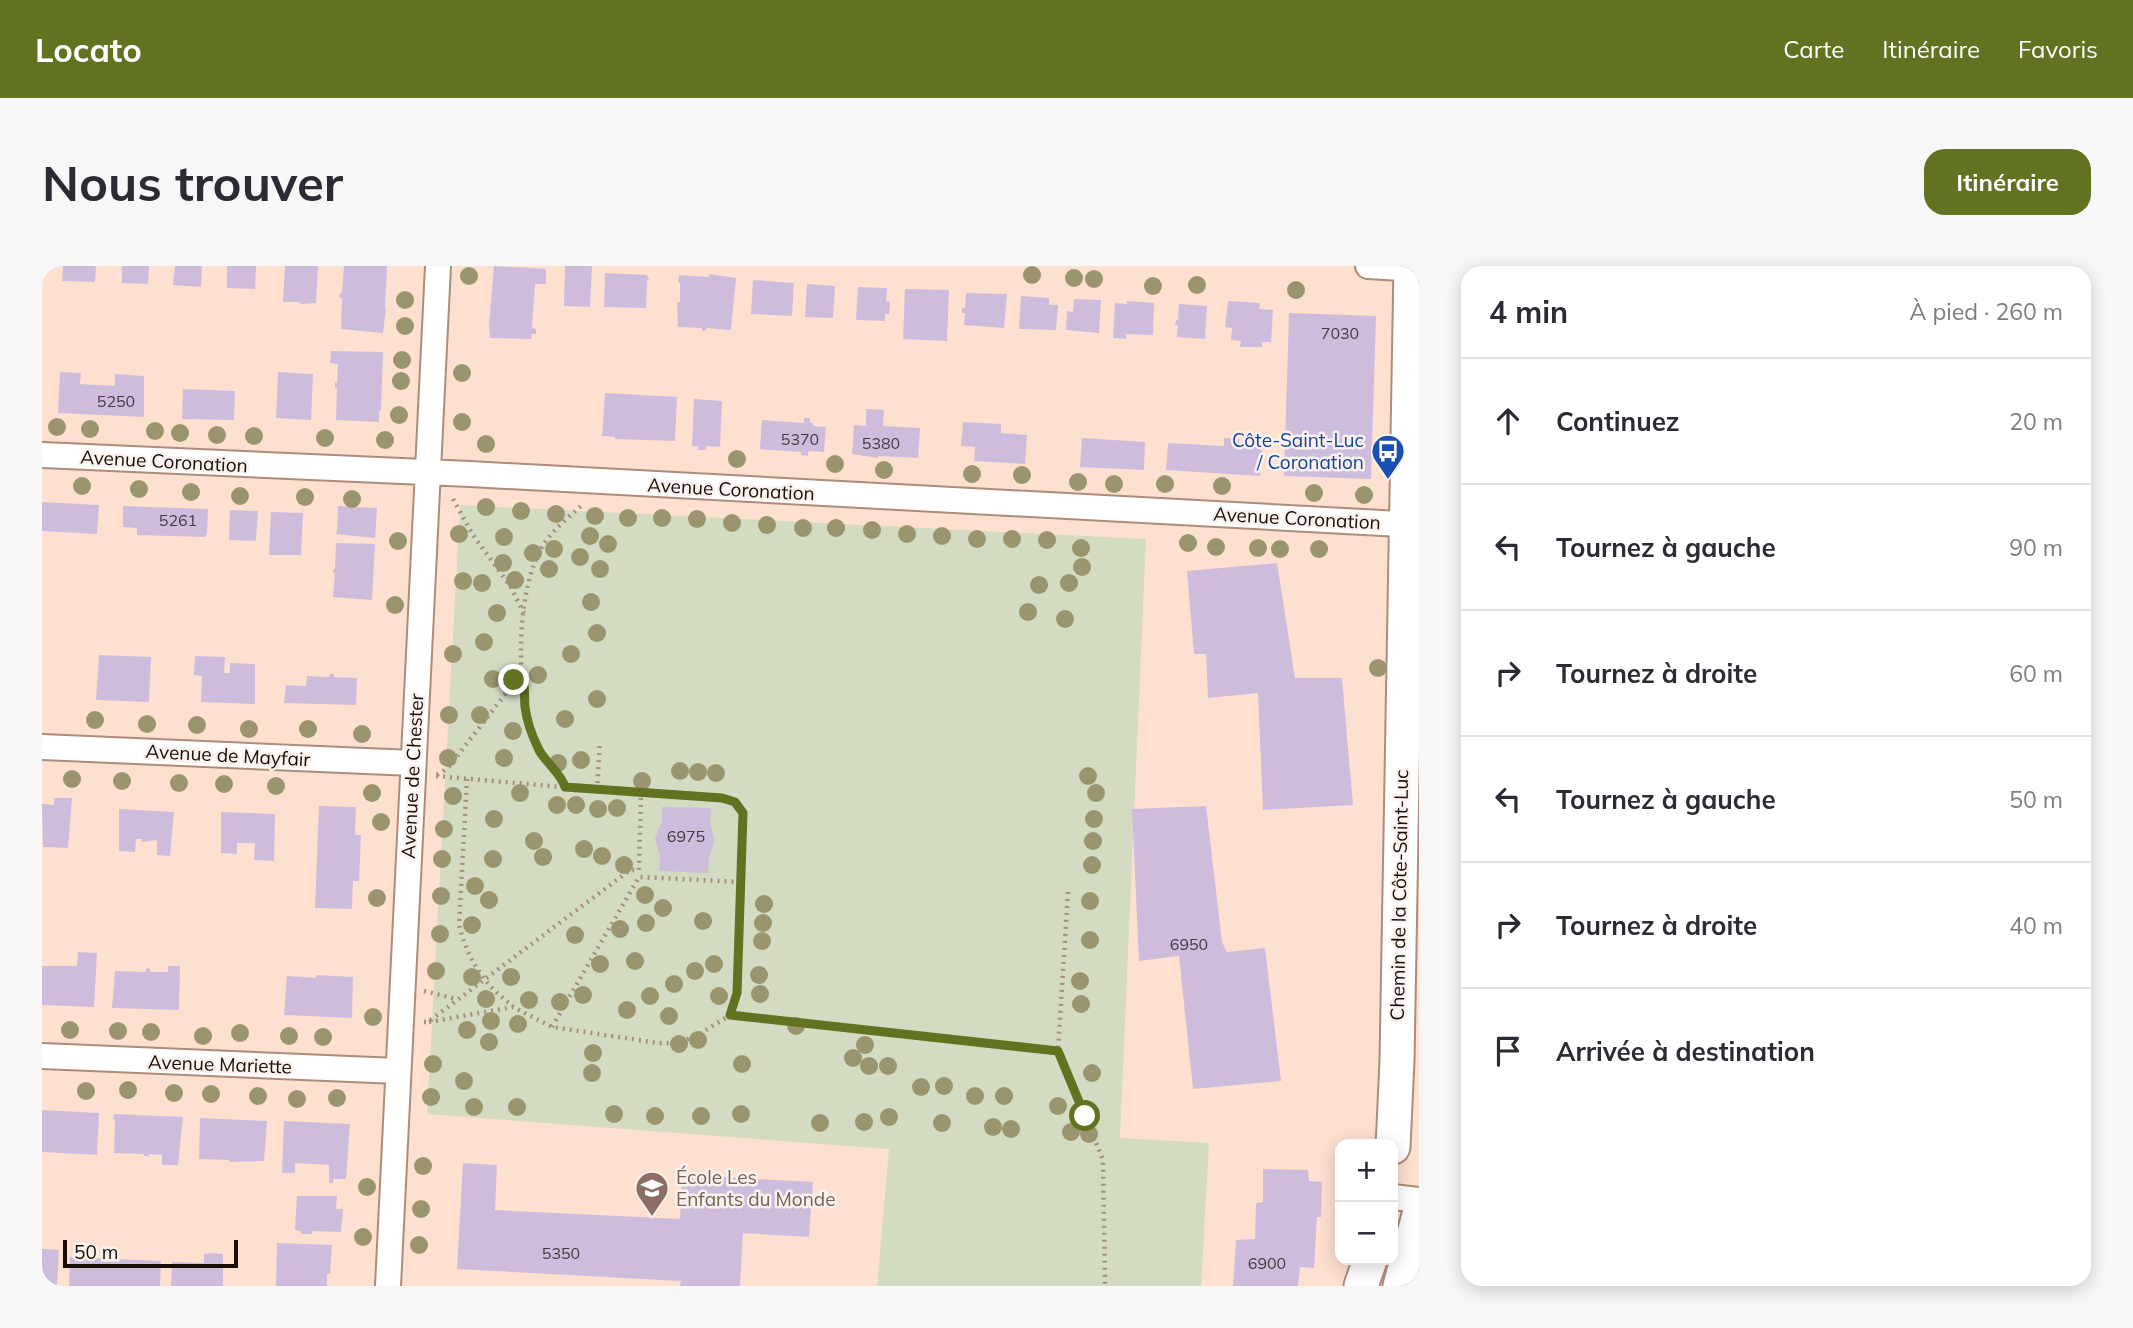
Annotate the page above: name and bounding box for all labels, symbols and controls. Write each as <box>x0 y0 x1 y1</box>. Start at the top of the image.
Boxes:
text: Locato <box>35 29 142 70</box>
text: Carte <box>1783 34 1844 64</box>
text: Itinéraire <box>1882 34 1980 64</box>
text: Favoris <box>2018 34 2098 64</box>
button: Itinéraire <box>1924 149 2091 215</box>
text: Nous trouver <box>42 152 343 213</box>
text: 4 min <box>1489 293 1568 331</box>
text: À pied · 260 m <box>1910 297 2063 326</box>
house number: 7030 <box>1321 323 1359 343</box>
house number: 5250 <box>97 391 135 411</box>
icon: ahead <box>1489 402 1527 440</box>
text: Continuez <box>1556 405 1680 438</box>
text: 20 m <box>2009 407 2063 436</box>
place label: Côte-Saint-Luc / Coronation <box>1232 428 1364 474</box>
house number: 5370 <box>781 429 819 449</box>
bus stop icon: Côte-Saint-Luc / Coronation <box>1369 432 1407 481</box>
house number: 5380 <box>862 433 900 453</box>
street label: Avenue Coronation <box>80 445 248 477</box>
street label: Avenue Coronation <box>647 473 815 505</box>
street label: Avenue Coronation <box>1213 502 1381 534</box>
house number: 5261 <box>159 510 197 530</box>
icon: left <box>1489 528 1527 566</box>
text: Tournez à gauche <box>1556 531 1776 564</box>
text: 90 m <box>2009 533 2063 562</box>
icon: right <box>1489 654 1527 692</box>
text: Tournez à droite <box>1556 657 1757 690</box>
text: 60 m <box>2009 659 2063 688</box>
route end <box>498 664 529 695</box>
street label: Avenue de Chester <box>396 693 428 859</box>
street label: Avenue de Mayfair <box>145 739 311 771</box>
street label: Chemin de la Côte-Saint-Luc <box>1385 769 1413 1021</box>
icon: left <box>1489 780 1527 818</box>
text: Tournez à gauche <box>1556 783 1776 816</box>
text: 50 m <box>2009 785 2063 814</box>
house number: 6975 <box>667 826 705 846</box>
icon: right <box>1489 906 1527 944</box>
text: Tournez à droite <box>1556 909 1757 942</box>
text: 40 m <box>2009 911 2063 940</box>
house number: 6950 <box>1170 934 1208 954</box>
icon: arrive <box>1489 1032 1527 1070</box>
text: Arrivée à destination <box>1556 1035 1815 1068</box>
street label: Avenue Mariette <box>148 1049 292 1079</box>
route start <box>1069 1100 1100 1131</box>
map controls <box>1335 1139 1398 1265</box>
button: + <box>1335 1139 1398 1202</box>
place label: École Les Enfants du Monde <box>676 1165 836 1211</box>
school or university icon: École Les Enfants du Monde <box>633 1169 671 1218</box>
button: − <box>1335 1202 1398 1265</box>
scale bar <box>63 1237 238 1269</box>
text: 50 m <box>74 1240 118 1264</box>
house number: 5350 <box>542 1243 580 1263</box>
house number: 6900 <box>1248 1253 1286 1273</box>

